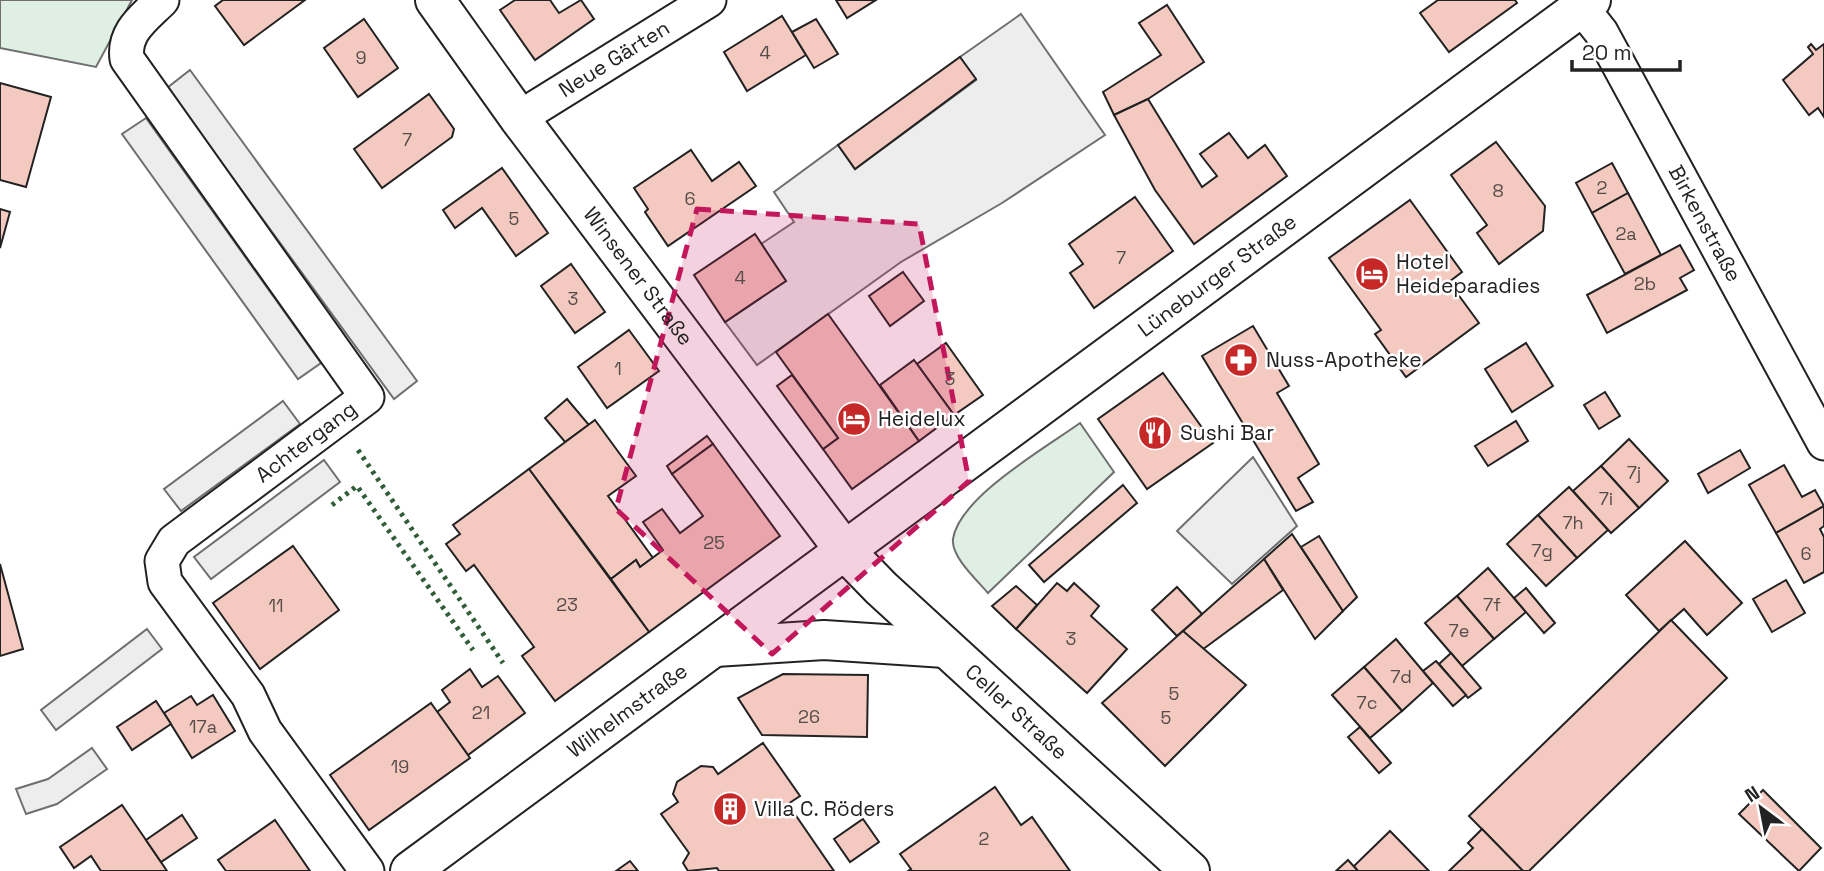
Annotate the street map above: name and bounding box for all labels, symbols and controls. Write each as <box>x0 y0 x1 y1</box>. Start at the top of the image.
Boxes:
street label: Neue Gärten <box>553 14 674 103</box>
scale bar <box>1572 28 1680 72</box>
text: 20 m <box>1582 39 1632 66</box>
house number: 4 <box>759 41 771 64</box>
house number: 9 <box>355 46 367 69</box>
house number: 7 <box>402 128 412 151</box>
street label: Birkenstraße <box>1663 160 1748 286</box>
house number: 2 <box>1597 176 1607 199</box>
house number: 8 <box>1492 179 1504 202</box>
house number: 6 <box>684 187 696 210</box>
street label: Winsener Straße <box>578 201 699 351</box>
house number: 5 <box>509 207 519 230</box>
street label: Lüneburger Straße <box>1132 208 1302 343</box>
house number: 2a <box>1615 222 1637 245</box>
house number: 7 <box>1116 246 1126 269</box>
place label: Hotel Heideparadies <box>1396 248 1540 299</box>
hotel icon: Hotel Heideparadies <box>1353 255 1391 293</box>
house number: 4 <box>734 266 746 289</box>
house number: 2b <box>1634 272 1656 295</box>
house number: 3 <box>568 287 578 310</box>
pharmacy icon: Nuss-Apotheke <box>1222 341 1260 379</box>
place label: Nuss-Apotheke <box>1266 346 1422 373</box>
house number: 1 <box>614 357 622 380</box>
house number: 3 <box>945 367 955 390</box>
street label: Achtergang <box>250 395 362 488</box>
hotel icon: Heidelux <box>835 400 873 438</box>
place label: Heidelux <box>878 405 966 432</box>
restaurant icon: Sushi Bar <box>1136 414 1174 452</box>
place label: Sushi Bar <box>1180 419 1274 446</box>
house number: 7j <box>1627 461 1641 484</box>
house number: 7i <box>1599 487 1613 510</box>
house number: 7h <box>1562 511 1584 534</box>
house number: 25 <box>703 531 725 554</box>
house number: 7g <box>1531 539 1553 562</box>
house number: 6 <box>1800 542 1812 565</box>
house number: 23 <box>556 593 578 616</box>
house number: 7f <box>1483 593 1501 616</box>
house number: 11 <box>268 594 284 617</box>
house number: 7e <box>1449 619 1469 642</box>
house number: 3 <box>1066 627 1076 650</box>
street label: Wilhelmstraße <box>561 657 693 764</box>
street label: Celler Straße <box>960 658 1074 765</box>
house number: 7d <box>1390 665 1412 688</box>
house number: 5 <box>1169 682 1179 705</box>
house number: 7c <box>1357 691 1377 714</box>
house number: 21 <box>472 701 490 724</box>
house number: 26 <box>798 705 820 728</box>
house number: 5 <box>1161 706 1171 729</box>
house number: 17a <box>189 715 217 738</box>
house number: 19 <box>391 755 409 778</box>
north arrow <box>1726 773 1796 843</box>
text: N <box>1740 780 1764 808</box>
building icon: Villa C. Röders <box>711 790 749 828</box>
place label: Villa C. Röders <box>754 795 894 822</box>
house number: 2 <box>979 827 989 850</box>

